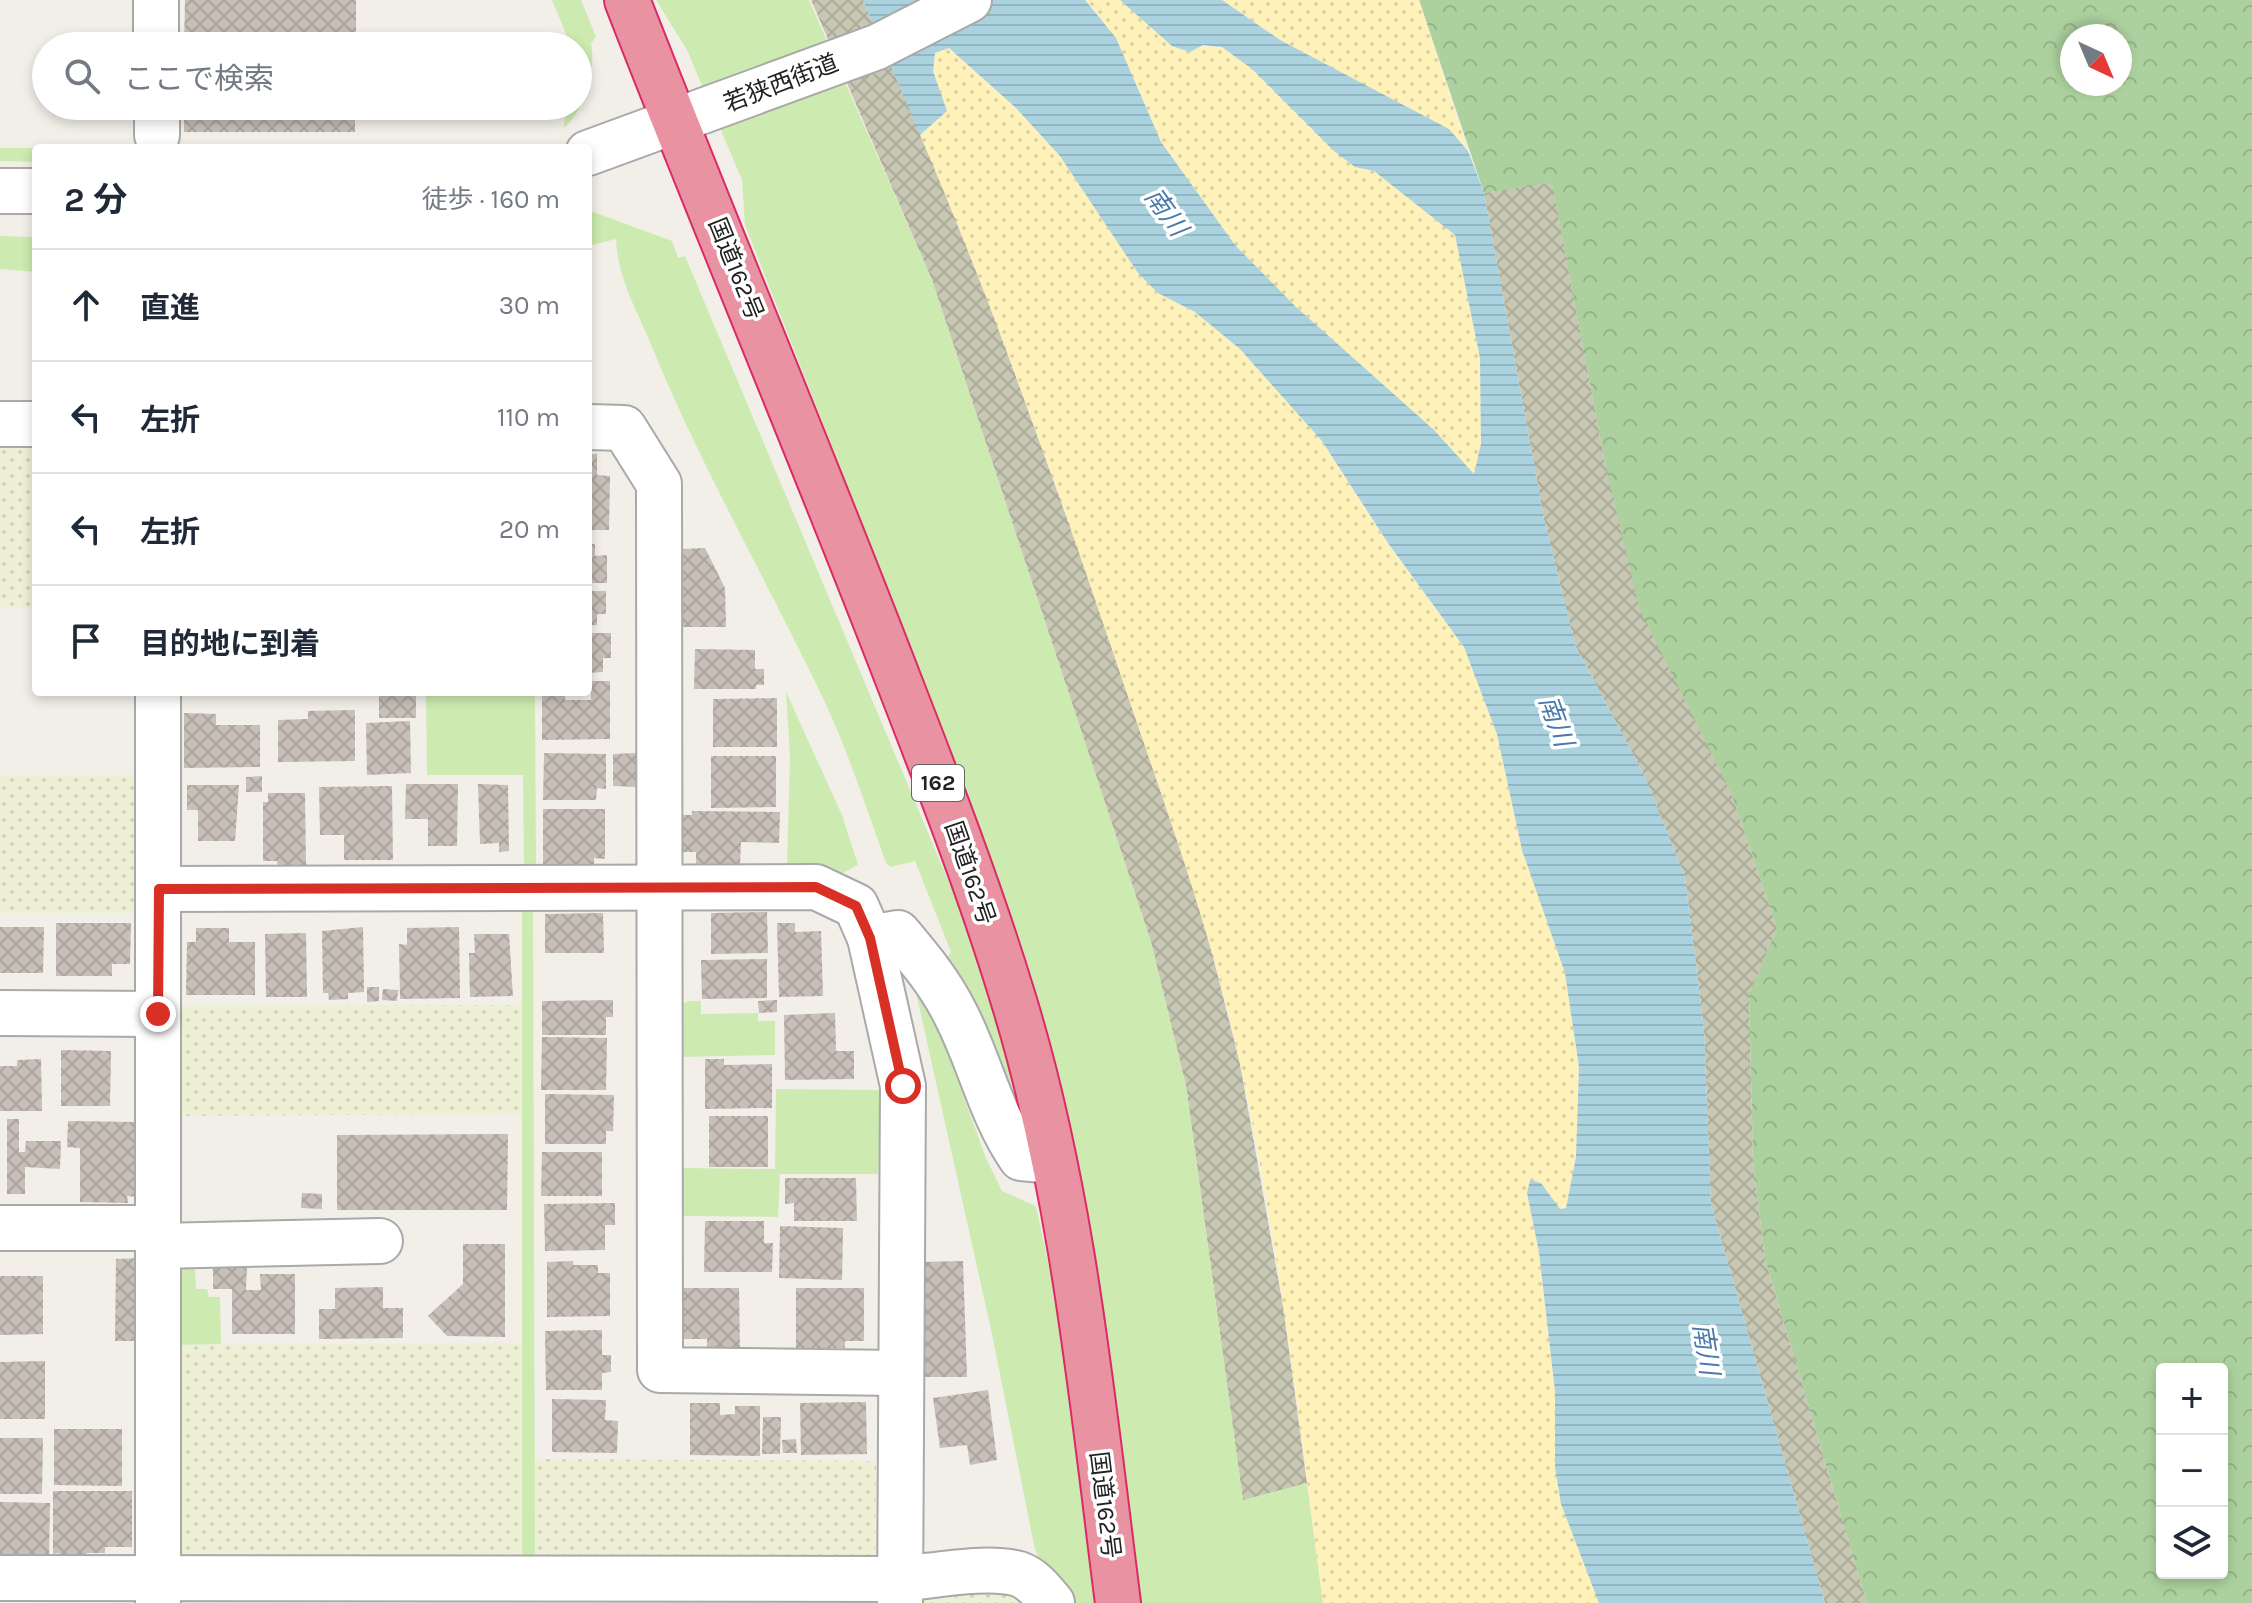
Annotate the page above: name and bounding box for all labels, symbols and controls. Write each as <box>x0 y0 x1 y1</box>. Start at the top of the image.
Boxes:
north arrow <box>2060 24 2132 96</box>
search box <box>32 32 592 120</box>
street label: 若狭西街道 <box>720 48 842 118</box>
icon: search <box>60 54 104 98</box>
text: ここで検索 <box>124 61 274 97</box>
text: 2 分 <box>64 180 127 220</box>
water label: 南川 <box>1138 182 1196 245</box>
text: 徒歩 · 160 m <box>422 184 560 215</box>
street label: 国道162号 <box>703 214 769 324</box>
icon: ahead <box>64 283 108 327</box>
text: 直進 <box>140 290 200 326</box>
text: 30 m <box>499 290 560 321</box>
icon: left <box>64 395 108 439</box>
text: 左折 <box>140 402 200 438</box>
text: 110 m <box>497 402 560 433</box>
icon: left <box>64 507 108 551</box>
text: 左折 <box>140 514 200 550</box>
text: 20 m <box>499 514 560 545</box>
icon: arrive <box>64 619 108 663</box>
text: 目的地に到着 <box>140 626 320 662</box>
water label: 南川 <box>1533 691 1580 754</box>
road number: 162 <box>912 765 964 801</box>
street label: 国道162号 <box>939 818 1001 928</box>
route end <box>140 996 176 1032</box>
route start <box>885 1068 921 1104</box>
water label: 南川 <box>1687 1321 1726 1380</box>
map controls <box>2156 1363 2228 1579</box>
button: + <box>2156 1363 2228 1435</box>
button: − <box>2156 1435 2228 1507</box>
street label: 国道162号 <box>1085 1450 1125 1560</box>
button: layers <box>2156 1507 2228 1579</box>

